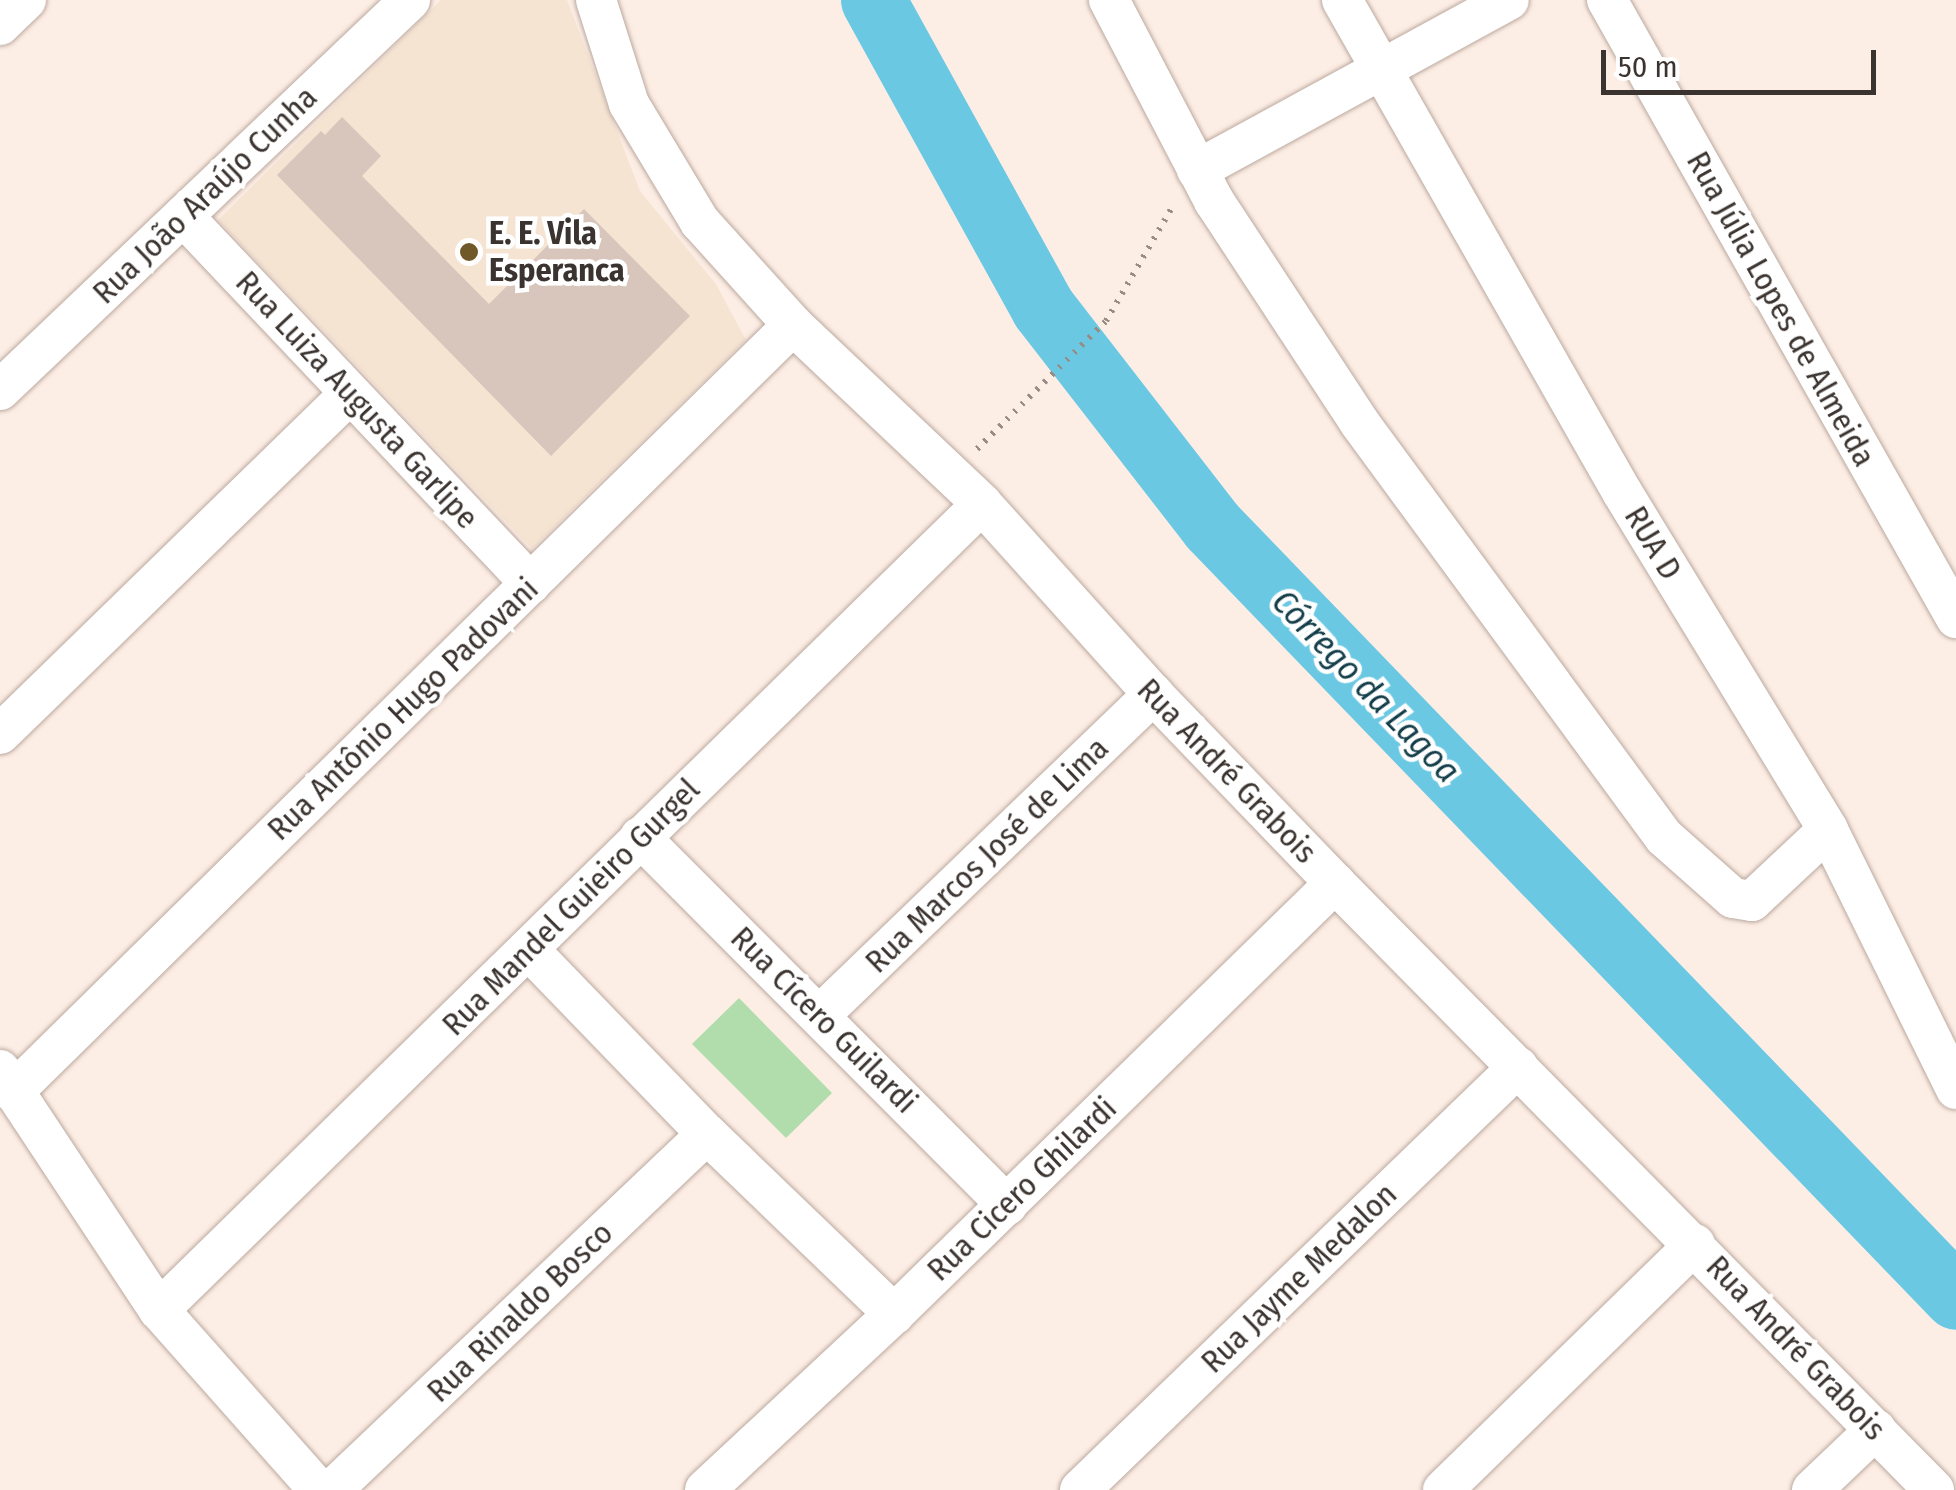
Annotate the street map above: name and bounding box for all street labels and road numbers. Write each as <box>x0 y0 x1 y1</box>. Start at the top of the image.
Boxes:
street label: Rua João Araújo Cunha <box>85 78 325 312</box>
street label: Rua Júlia Lopes de Almeida <box>1678 145 1884 473</box>
street label: Rua Luiza Augusta Garlipe <box>228 263 486 537</box>
street label: RUA D <box>1616 499 1690 587</box>
street label: Rua Antônio Hugo Padovani <box>260 570 546 848</box>
street label: Rua André Grabois <box>1129 671 1325 871</box>
street label: Rua Marcos José de Lima <box>858 729 1116 981</box>
street label: Rua Mandel Guieiro Gurgel <box>434 770 708 1044</box>
street label: Rua Cícero Guilardi <box>723 919 925 1121</box>
street label: Rua Cicero Ghilardi <box>919 1089 1125 1289</box>
street label: Rua Jayme Medalon <box>1193 1175 1405 1381</box>
street label: Rua Rinaldo Bosco <box>419 1214 621 1410</box>
street label: Rua André Grabois <box>1698 1248 1894 1448</box>

